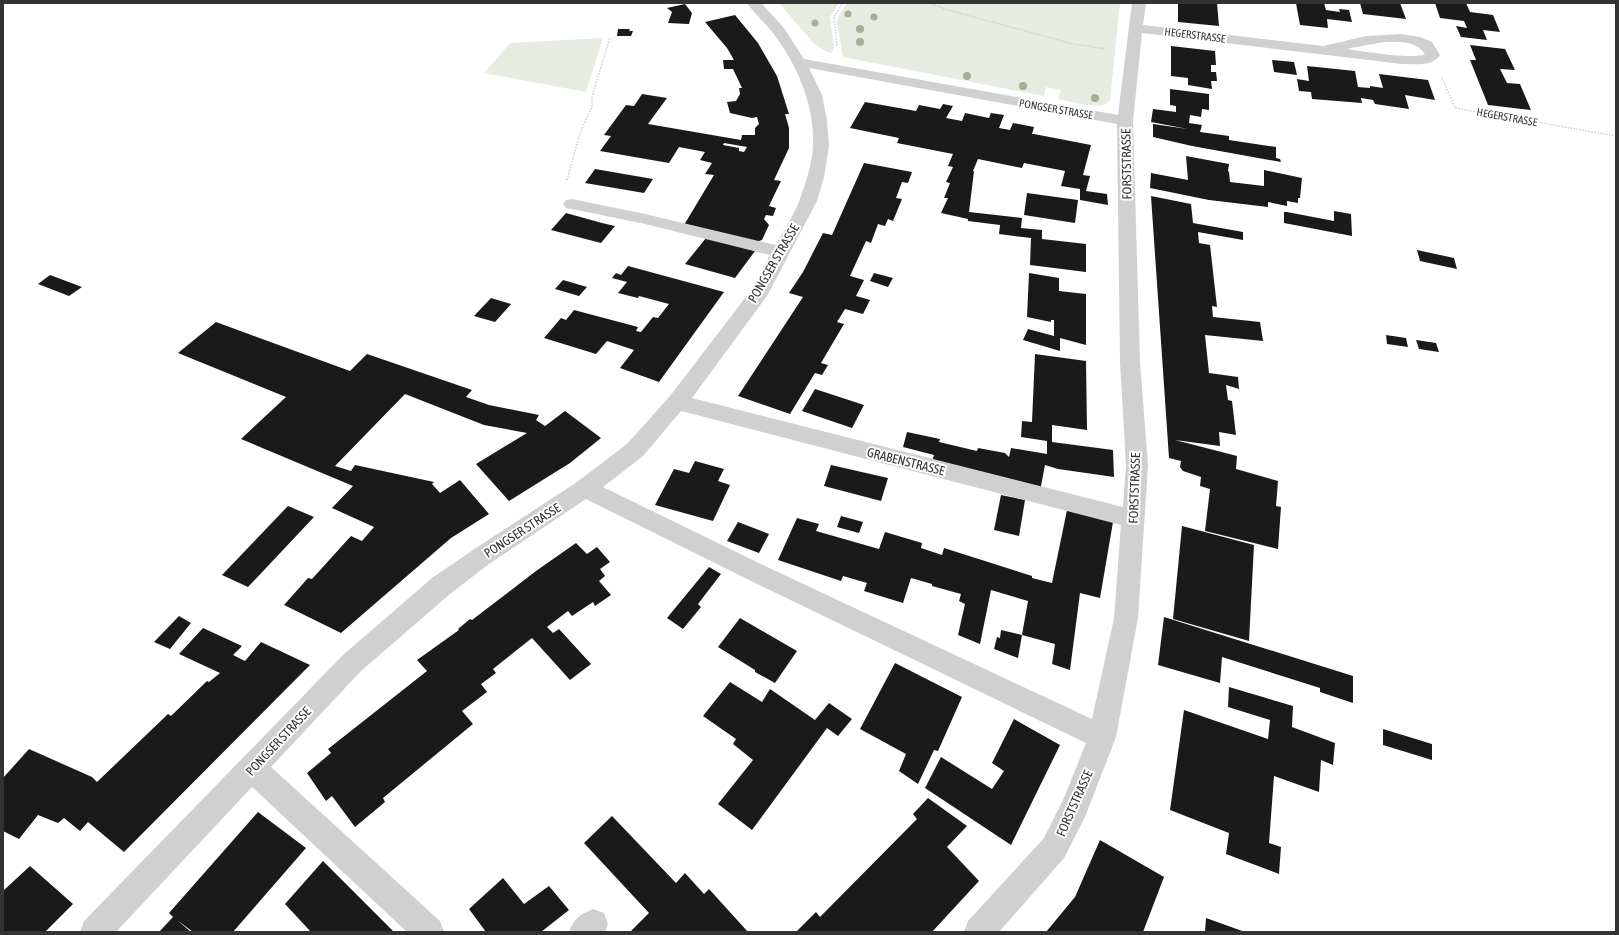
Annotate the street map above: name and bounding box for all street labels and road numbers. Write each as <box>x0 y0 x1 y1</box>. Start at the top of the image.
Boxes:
street label: HEGERSTRASSE <box>1164 25 1226 45</box>
street label: PONGSER STRASSE <box>1018 97 1094 121</box>
street label: HEGERSTRASSE <box>1476 106 1539 128</box>
street label: FORSTSTRASSE <box>1118 128 1135 200</box>
street label: PONGSER STRASSE <box>745 221 802 305</box>
street label: GRABENSTRASSE <box>865 445 947 479</box>
street label: FORSTSTRASSE <box>1126 452 1143 524</box>
street label: PONGSER STRASSE <box>481 500 564 561</box>
street label: PONGSER STRASSE <box>243 704 314 779</box>
street label: FORSTSTRASSE <box>1053 767 1096 839</box>

